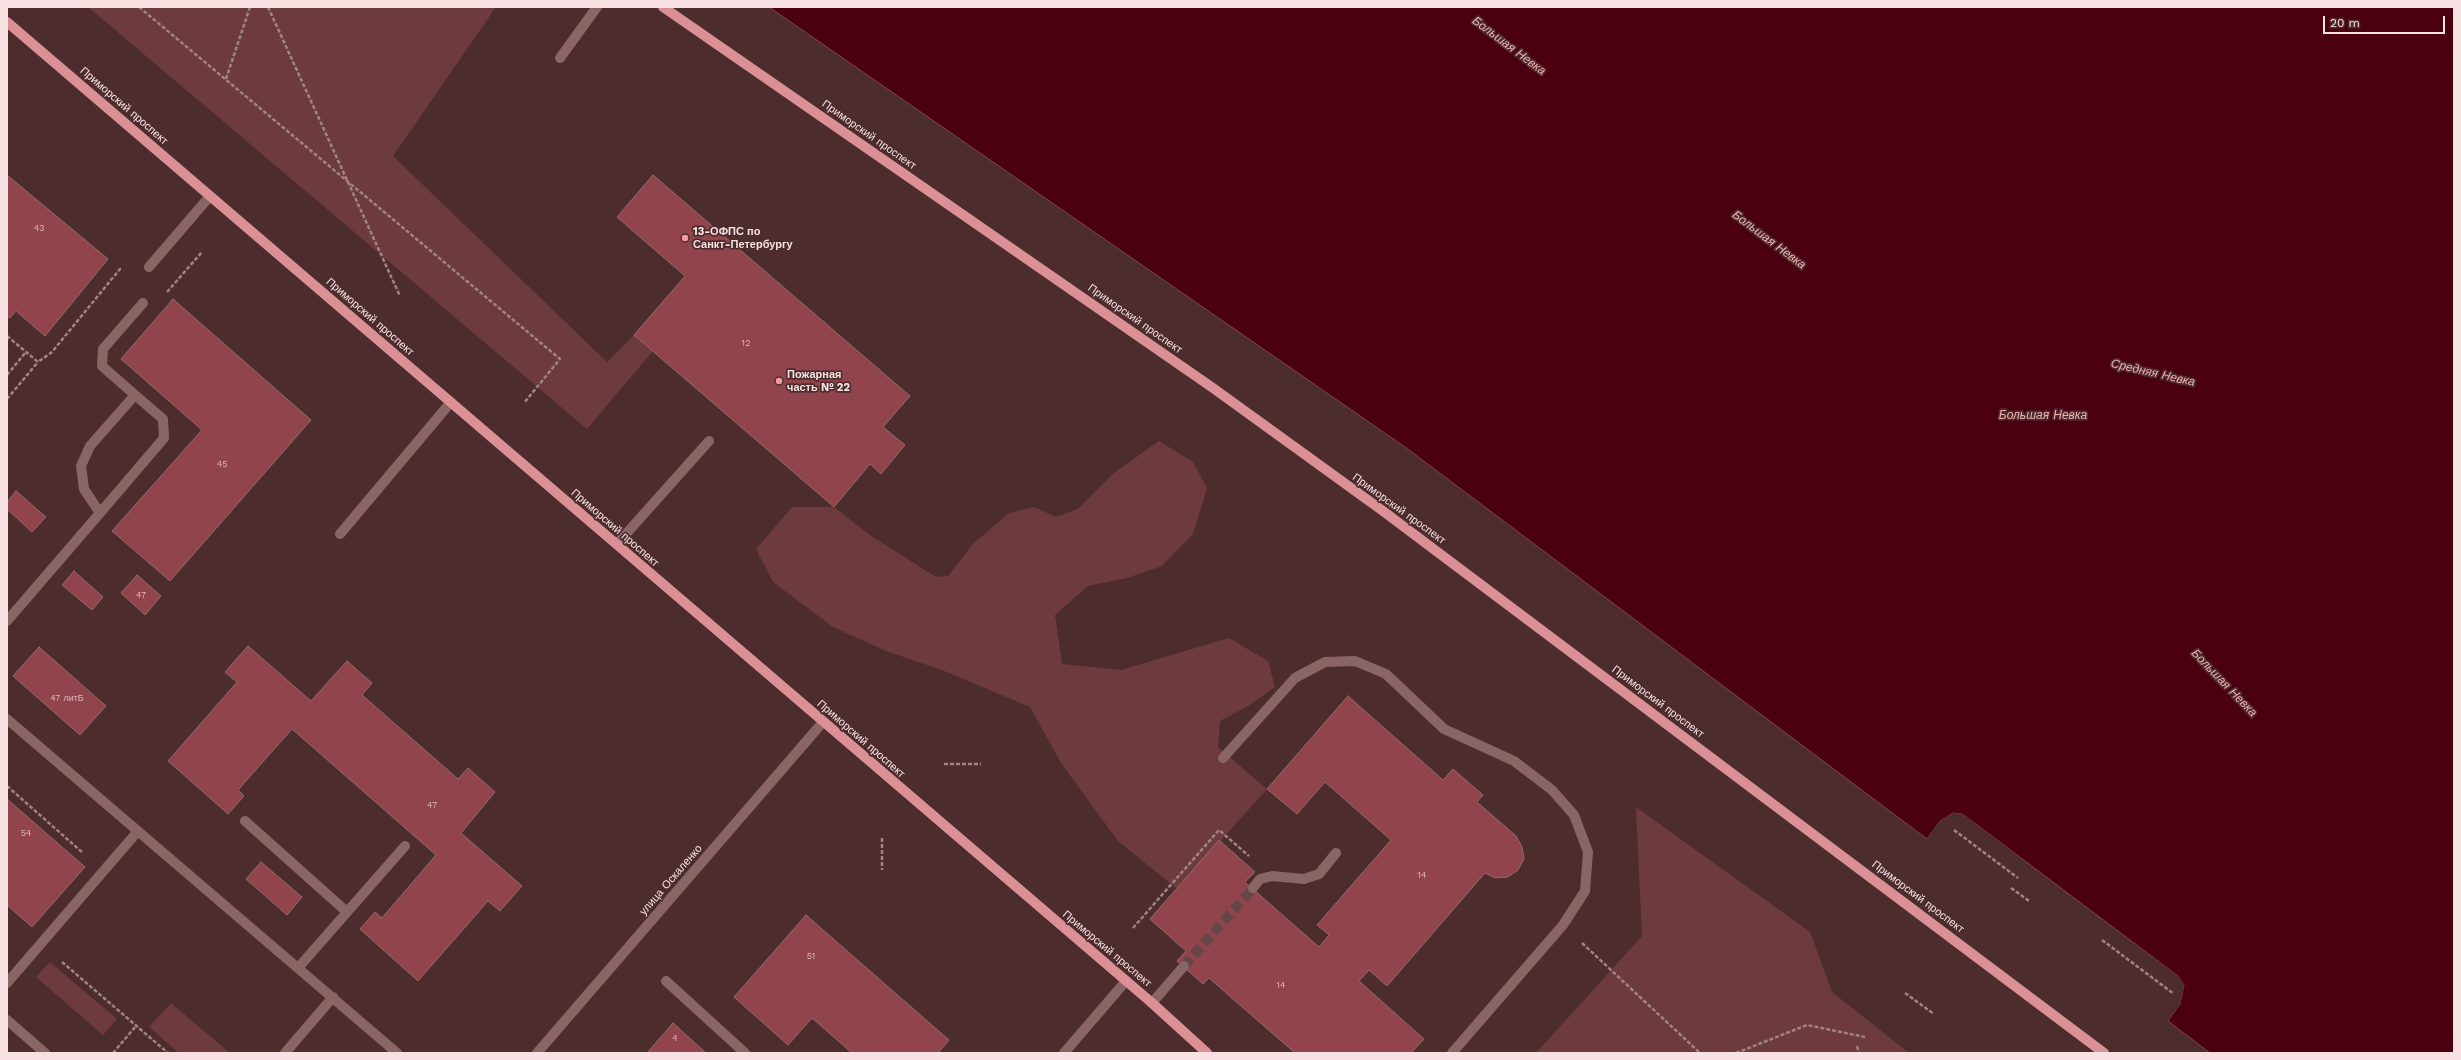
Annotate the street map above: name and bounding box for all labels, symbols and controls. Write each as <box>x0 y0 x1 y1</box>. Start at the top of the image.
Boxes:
scale bar <box>2325 8 2447 34</box>
water label: Большая Невка <box>1469 14 1549 78</box>
text: 20 m <box>2330 16 2360 30</box>
street label: Приморский проспект <box>77 64 171 148</box>
street label: Приморский проспект <box>819 97 919 173</box>
water label: Большая Невка <box>1729 208 1809 272</box>
house number: 43 <box>34 223 44 233</box>
place label: 13-ОФПС по Санкт-Петербургу <box>693 225 793 251</box>
marker: 13-ОФПС по Санкт-Петербургу <box>680 233 690 243</box>
street label: Приморский проспект <box>323 275 417 359</box>
street label: Приморский проспект <box>1085 281 1185 357</box>
house number: 12 <box>742 338 750 348</box>
water label: Средняя Невка <box>2110 356 2196 390</box>
place label: Пожарная часть № 22 <box>787 368 850 394</box>
marker: Пожарная часть № 22 <box>774 376 784 386</box>
water label: Большая Невка <box>1999 408 2087 422</box>
house number: 45 <box>217 459 227 469</box>
street label: Приморский проспект <box>1350 471 1448 547</box>
street label: Приморский проспект <box>568 486 662 570</box>
house number: 47 <box>136 590 146 600</box>
water label: Большая Невка <box>2188 646 2260 720</box>
street label: Приморский проспект <box>1609 663 1707 741</box>
house number: 47 литБ <box>50 693 84 703</box>
street label: Приморский проспект <box>814 697 908 781</box>
house number: 47 <box>427 800 437 810</box>
house number: 54 <box>21 828 31 838</box>
street label: улица Оскаленко <box>637 842 705 918</box>
street label: Приморский проспект <box>1869 858 1967 936</box>
house number: 14 <box>1417 870 1427 880</box>
street label: Приморский проспект <box>1060 908 1154 990</box>
house number: 51 <box>807 951 815 961</box>
house number: 14 <box>1276 980 1286 990</box>
house number: 4 <box>672 1033 678 1043</box>

